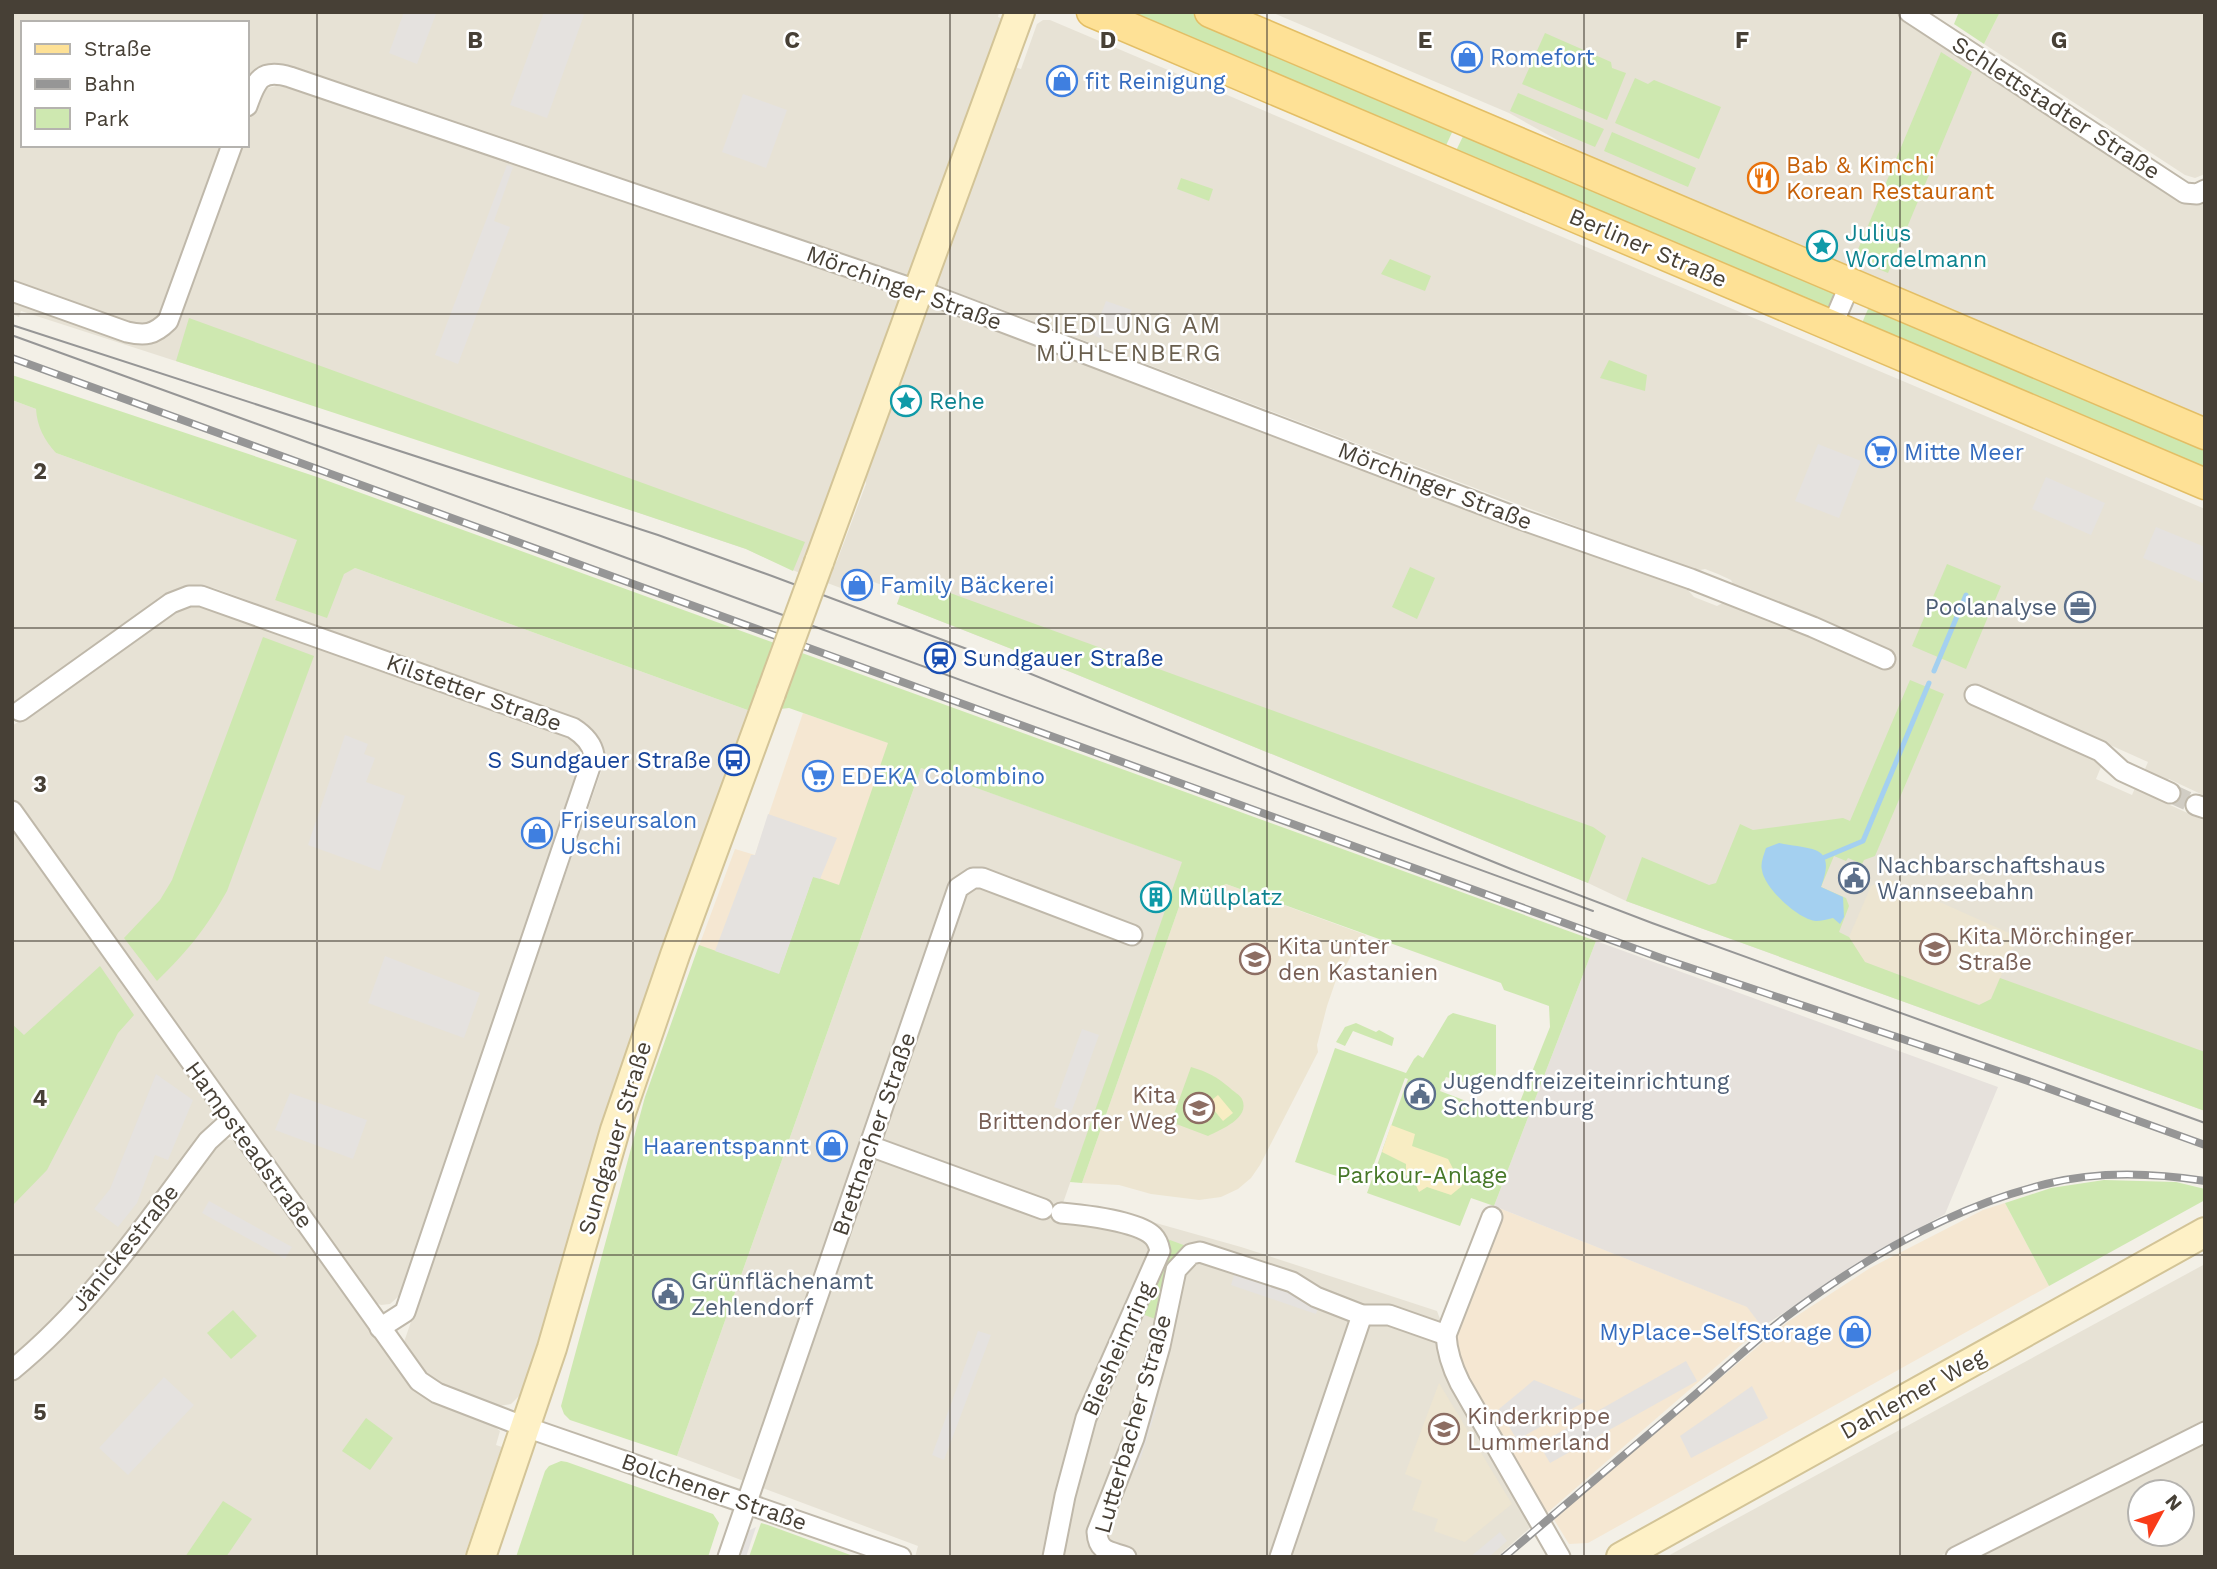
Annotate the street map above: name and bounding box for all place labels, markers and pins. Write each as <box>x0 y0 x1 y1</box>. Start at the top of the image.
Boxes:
shop icon: Romefort <box>1450 40 1484 74</box>
place label: Romefort <box>1490 44 1595 71</box>
shop icon: fit Reinigung <box>1045 64 1079 98</box>
place label: fit Reinigung <box>1085 68 1226 95</box>
place label: Bab & Kimchi Korean Restaurant <box>1786 152 1995 205</box>
restaurant icon: Bab & Kimchi Korean Restaurant <box>1746 161 1780 195</box>
place label: Julius Wordelmann <box>1845 220 1987 273</box>
place icon: Julius Wordelmann <box>1805 229 1839 263</box>
place icon: Rehe <box>889 384 923 418</box>
place label: Rehe <box>929 388 985 415</box>
supermarket icon: Mitte Meer <box>1864 435 1898 469</box>
place label: Mitte Meer <box>1904 439 2024 466</box>
shop icon: Family Bäckerei <box>840 568 874 602</box>
place label: Family Bäckerei <box>880 572 1055 599</box>
office icon: Poolanalyse <box>2063 590 2097 624</box>
place label: Poolanalyse <box>1925 594 2057 621</box>
station icon: Sundgauer Straße <box>923 641 957 675</box>
place label: Sundgauer Straße <box>963 645 1164 672</box>
bus stop icon: S Sundgauer Straße <box>717 743 751 777</box>
place label: S Sundgauer Straße <box>488 747 711 774</box>
supermarket icon: EDEKA Colombino <box>801 759 835 793</box>
place label: EDEKA Colombino <box>841 763 1045 790</box>
place label: Friseursalon Uschi <box>560 807 697 860</box>
shop icon: Friseursalon Uschi <box>520 816 554 850</box>
place label: Nachbarschaftshaus Wannseebahn <box>1877 852 2106 905</box>
public building icon: Nachbarschaftshaus Wannseebahn <box>1837 861 1871 895</box>
building icon: Müllplatz <box>1139 880 1173 914</box>
place label: Müllplatz <box>1179 884 1283 911</box>
place label: Kita Mörchinger Straße <box>1958 923 2134 976</box>
school or university icon: Kita Mörchinger Straße <box>1918 932 1952 966</box>
place label: Kita unter den Kastanien <box>1278 933 1438 986</box>
school or university icon: Kita unter den Kastanien <box>1238 942 1272 976</box>
place label: Jugendfreizeiteinrichtung Schottenburg <box>1443 1068 1730 1121</box>
public building icon: Jugendfreizeiteinrichtung Schottenburg <box>1403 1077 1437 1111</box>
place label: Kita Brittendorfer Weg <box>978 1082 1177 1135</box>
school or university icon: Kita Brittendorfer Weg <box>1182 1091 1216 1125</box>
shop icon: Haarentspannt <box>815 1129 849 1163</box>
place label: Haarentspannt <box>643 1133 809 1160</box>
place label: Grünflächenamt Zehlendorf <box>691 1268 874 1321</box>
public building icon: Grünflächenamt Zehlendorf <box>651 1277 685 1311</box>
shop icon: MyPlace-SelfStorage <box>1838 1315 1872 1349</box>
place label: MyPlace-SelfStorage <box>1599 1319 1832 1346</box>
place label: Kinderkrippe Lummerland <box>1467 1403 1610 1456</box>
school or university icon: Kinderkrippe Lummerland <box>1427 1412 1461 1446</box>

